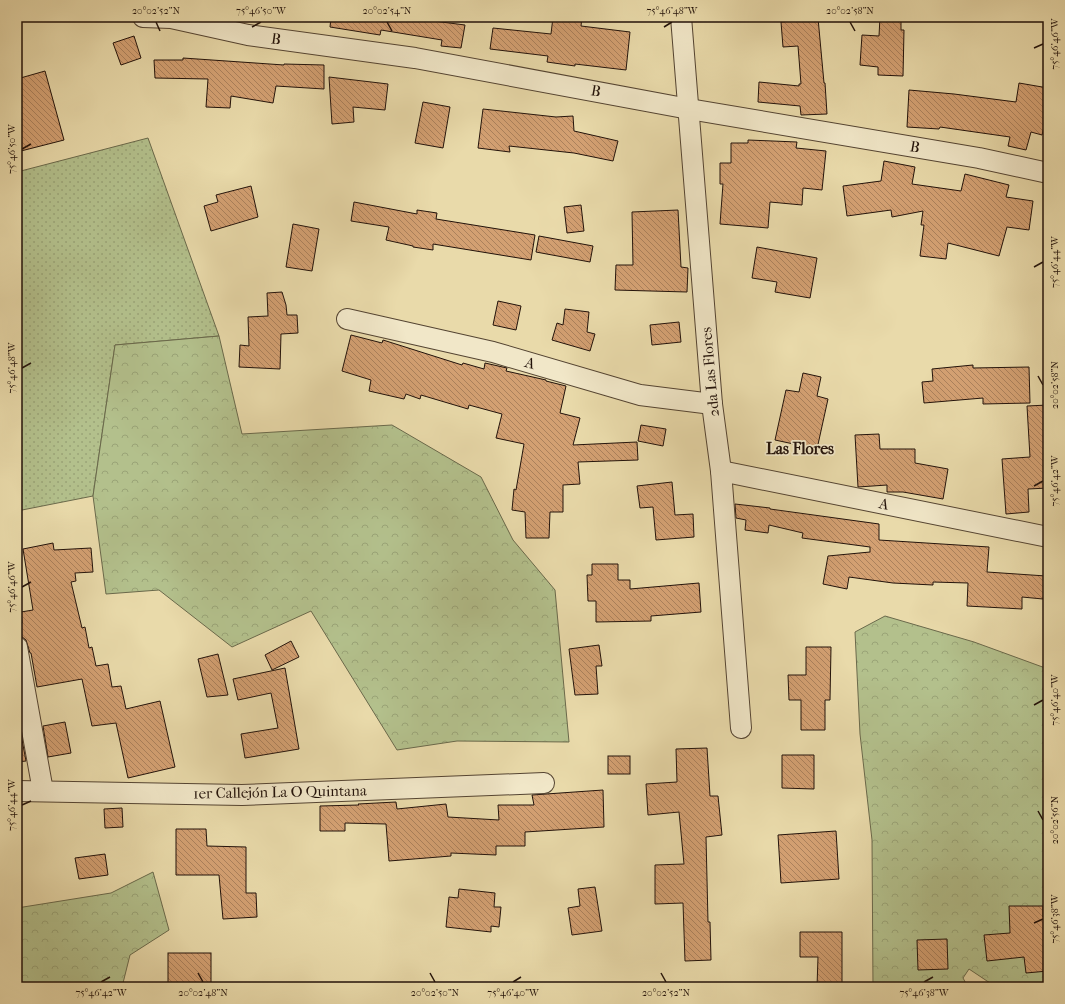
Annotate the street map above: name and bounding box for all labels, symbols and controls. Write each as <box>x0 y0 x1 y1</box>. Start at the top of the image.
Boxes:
text: 20°02'52"N <box>132 5 180 17</box>
text: 75°46'50"W <box>236 5 287 17</box>
text: 20°02'54"N <box>363 5 412 17</box>
text: 75°46'48"W <box>647 5 699 17</box>
text: 20°02'58"N <box>826 5 874 17</box>
text: 75°46'46"W <box>1049 17 1061 70</box>
street label: B <box>270 29 282 49</box>
street label: B <box>590 81 602 101</box>
text: 75°46'50"W <box>6 123 18 174</box>
street label: B <box>909 137 921 157</box>
text: 75°46'44"W <box>1049 235 1061 288</box>
street label: 2da Las Flores <box>697 326 723 418</box>
text: 75°46'48"W <box>6 341 18 393</box>
street label: A <box>522 353 537 373</box>
text: 20°02'58"N <box>1049 361 1061 409</box>
district label: Las Flores <box>766 439 834 458</box>
text: 75°46'42"W <box>1049 454 1061 507</box>
street label: A <box>877 494 891 514</box>
text: 75°46'46"W <box>6 560 18 613</box>
text: 75°46'40"W <box>1049 673 1061 726</box>
text: 75°46'44"W <box>6 778 18 831</box>
street label: 1er Callejón La O Quintana <box>193 781 368 803</box>
text: 20°02'56"N <box>1049 795 1061 844</box>
text: 75°46'38"W <box>1049 893 1061 944</box>
text: 75°46'42"W <box>76 987 128 999</box>
text: 20°02'48"N <box>178 987 228 999</box>
text: 20°02'50"N <box>411 987 460 999</box>
text: 75°46'40"W <box>487 987 540 999</box>
text: 20°02'52"N <box>642 987 690 999</box>
text: 75°46'38"W <box>899 987 950 999</box>

